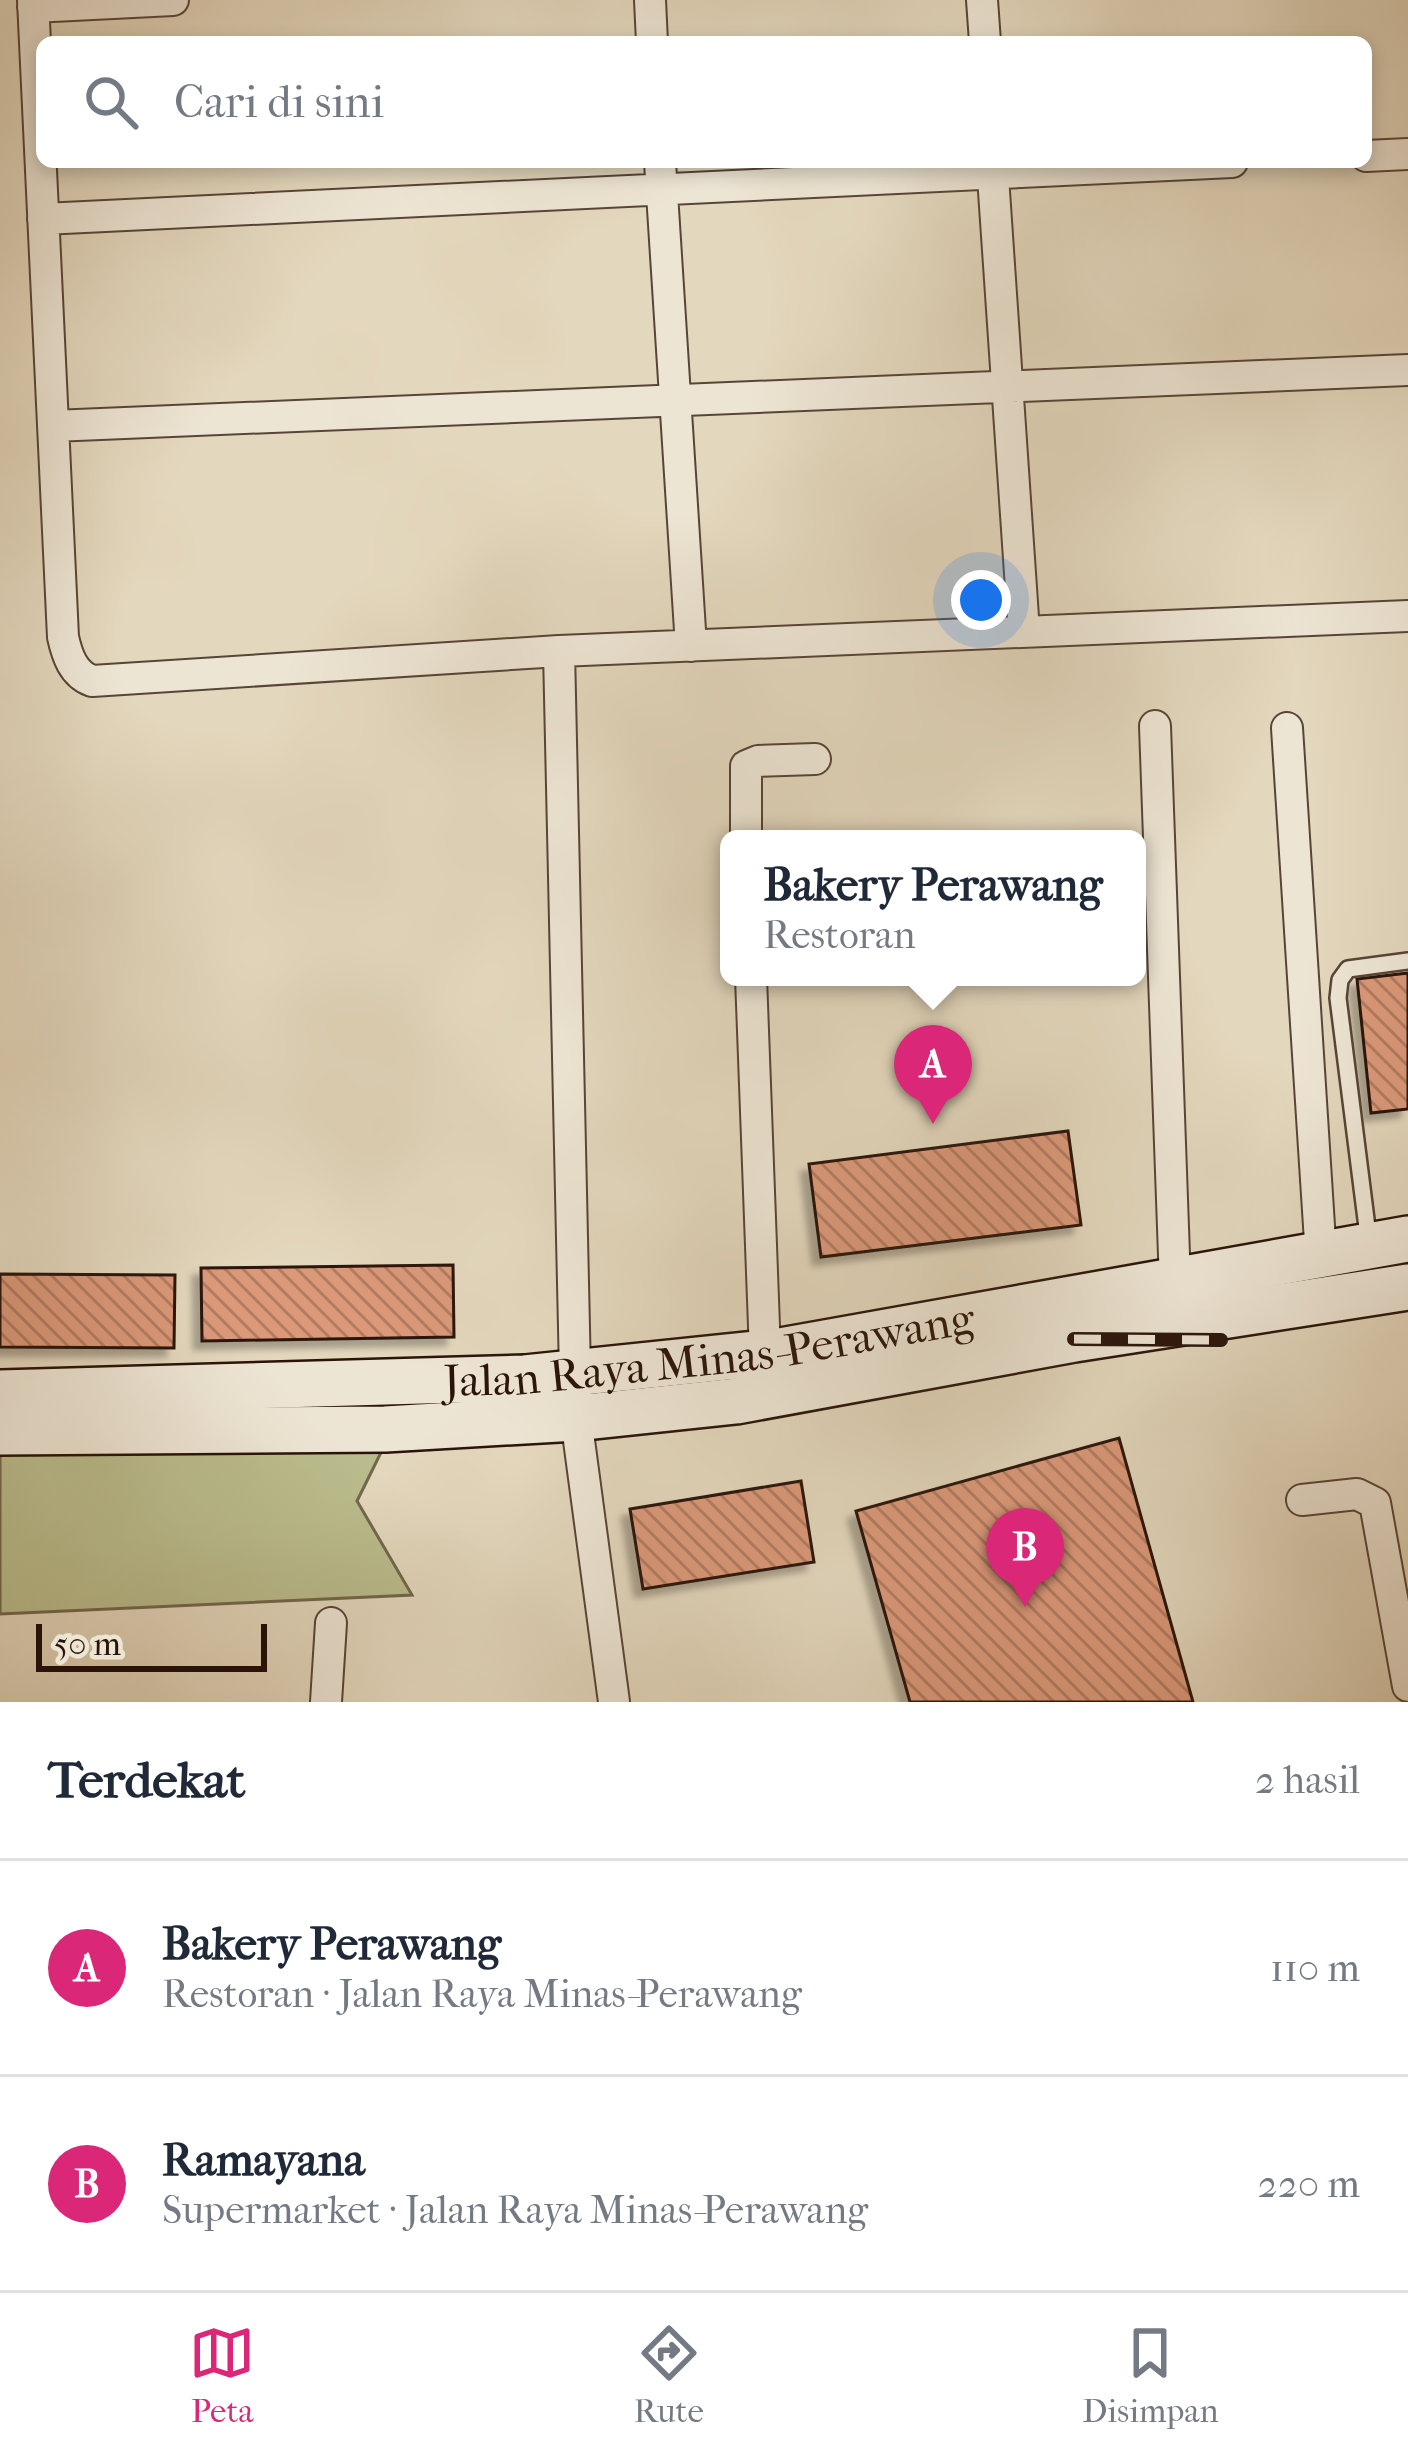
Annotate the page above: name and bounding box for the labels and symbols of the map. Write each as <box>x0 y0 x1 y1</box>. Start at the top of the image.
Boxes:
your location <box>951 570 1011 630</box>
pin: A <box>894 1025 972 1124</box>
street label: Jalan Raya Minas-Perawang <box>440 1292 979 1408</box>
pin: B <box>986 1508 1064 1607</box>
scale bar <box>36 1618 267 1671</box>

